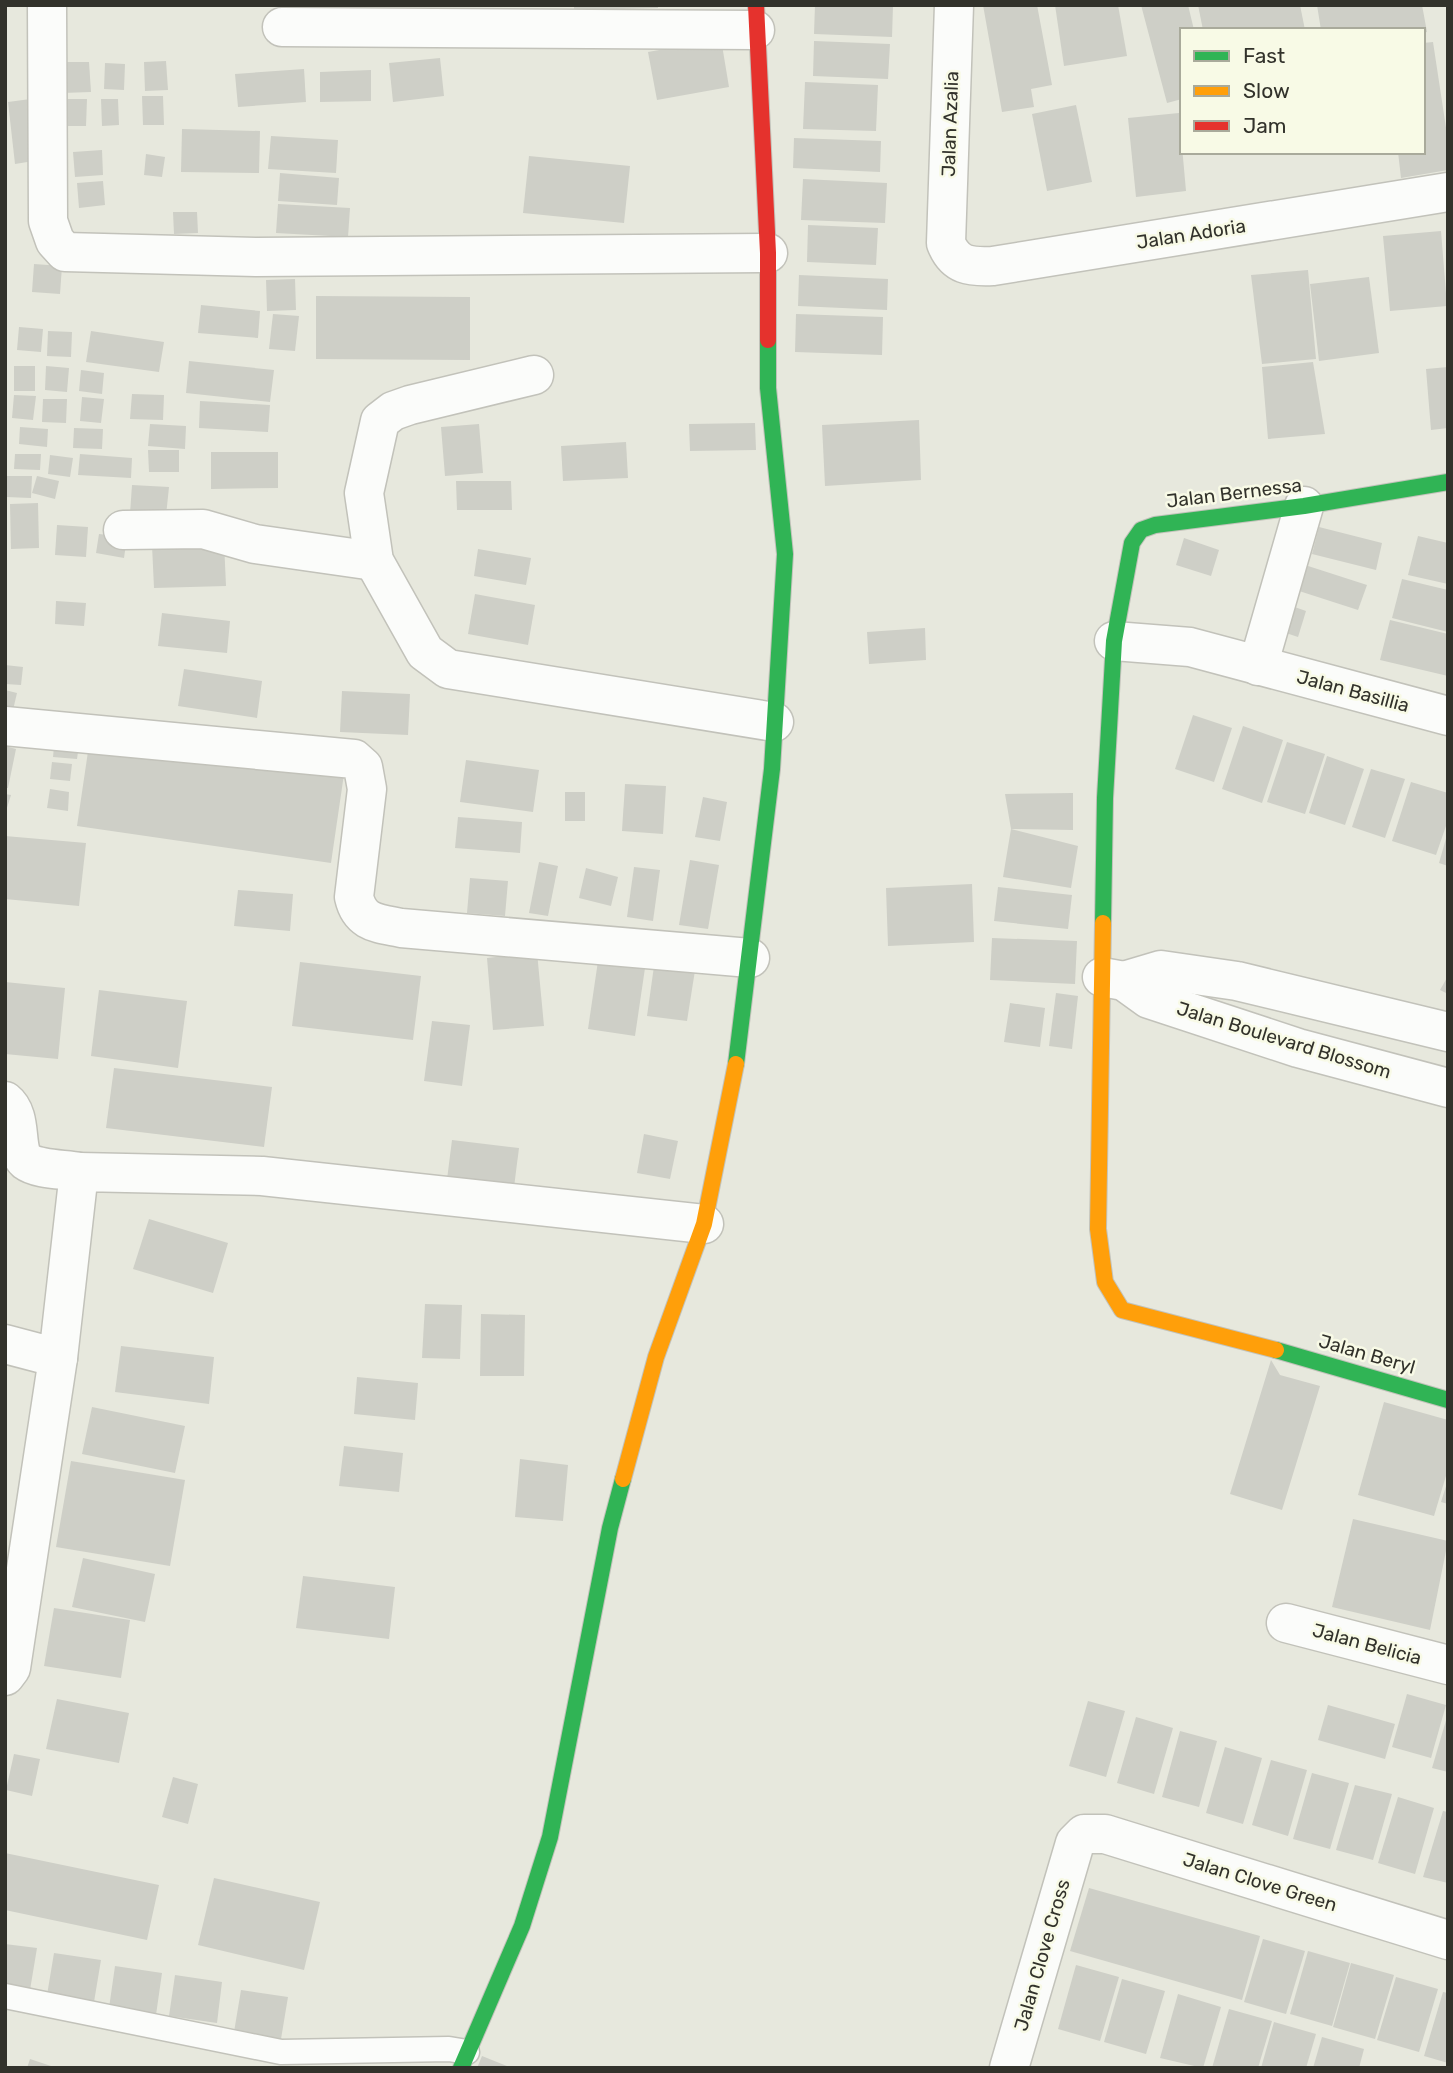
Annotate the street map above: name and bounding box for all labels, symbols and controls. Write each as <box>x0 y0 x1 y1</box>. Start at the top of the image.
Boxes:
legend <box>1180 28 1425 154</box>
text: Fast <box>1243 43 1285 68</box>
street label: Jalan Azalia <box>937 71 963 177</box>
text: Slow <box>1243 78 1290 103</box>
text: Jam <box>1243 113 1287 138</box>
street label: Jalan Adoria <box>1135 214 1247 254</box>
street label: Jalan Bernessa <box>1165 473 1303 513</box>
street label: Jalan Basillia <box>1294 665 1412 717</box>
street label: Jalan Boulevard Blossom <box>1174 996 1394 1084</box>
street label: Jalan Beryl <box>1316 1329 1418 1379</box>
street label: Jalan Belicia <box>1310 1618 1424 1670</box>
street label: Jalan Clove Green <box>1180 1848 1340 1916</box>
street label: Jalan Clove Cross <box>1009 1876 1075 2034</box>

